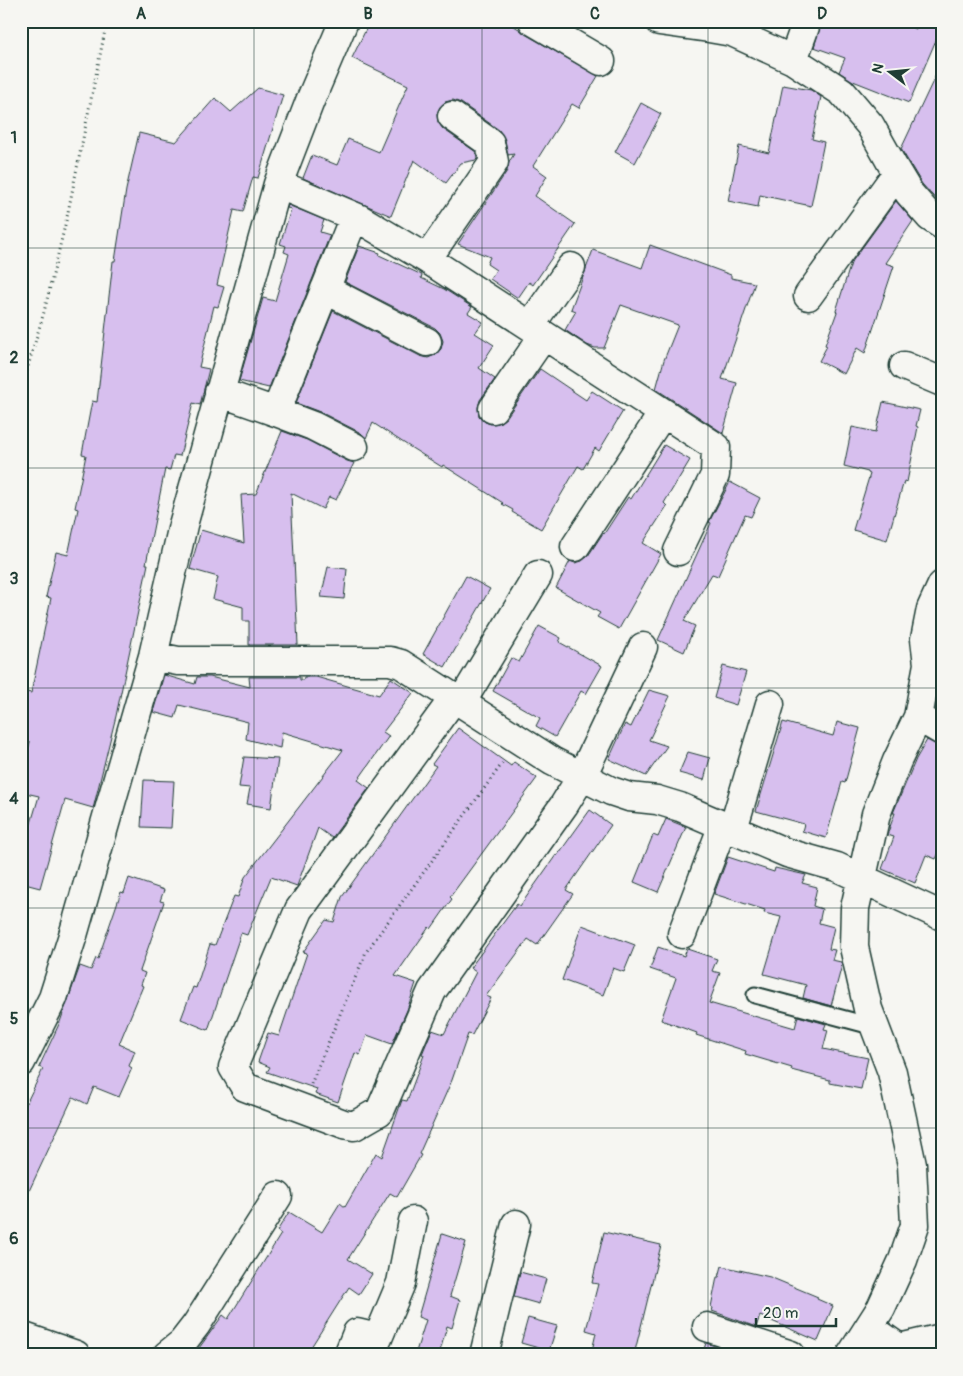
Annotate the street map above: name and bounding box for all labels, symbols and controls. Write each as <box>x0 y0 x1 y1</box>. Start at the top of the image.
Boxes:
text: A <box>136 4 147 24</box>
text: B <box>363 4 373 24</box>
text: C <box>590 4 600 24</box>
text: D <box>817 4 827 24</box>
north arrow <box>866 48 916 98</box>
text: N <box>869 62 887 75</box>
text: 1 <box>11 128 17 148</box>
text: 2 <box>10 348 19 368</box>
text: 3 <box>10 569 19 589</box>
text: 4 <box>9 789 19 809</box>
text: 5 <box>10 1009 19 1029</box>
text: 6 <box>9 1229 19 1249</box>
scale bar <box>756 1296 836 1328</box>
text: 20 m <box>763 1304 798 1323</box>

